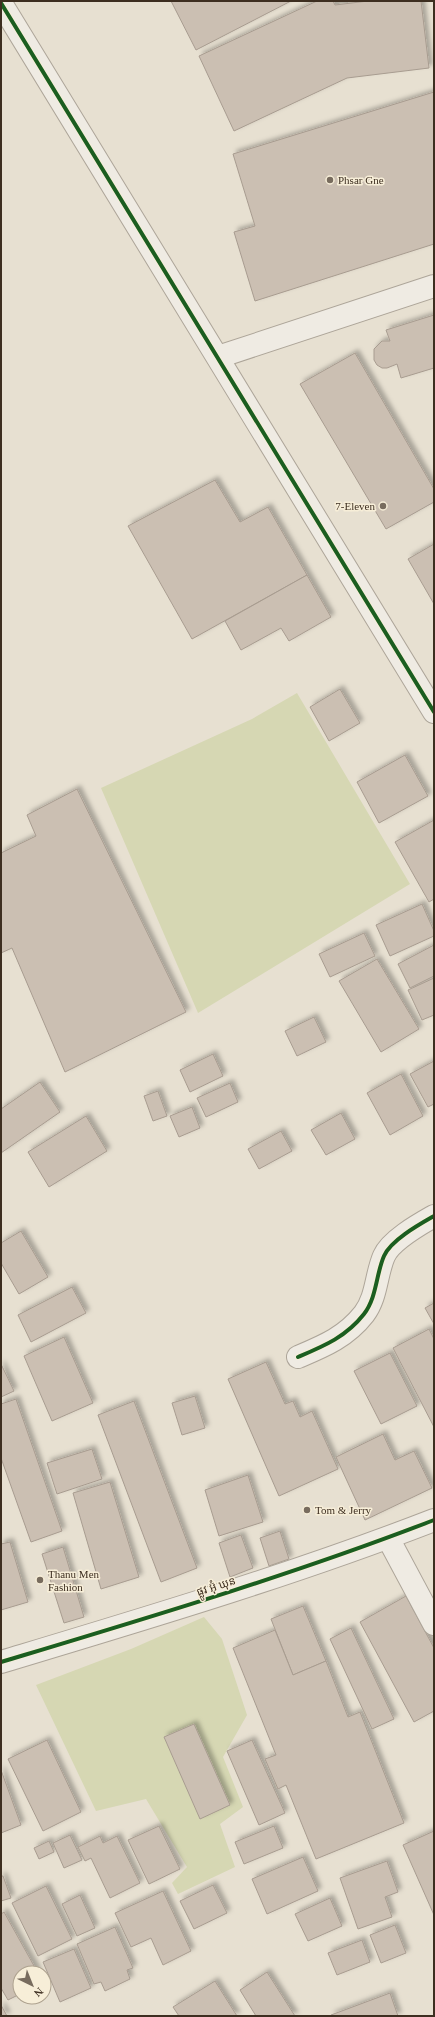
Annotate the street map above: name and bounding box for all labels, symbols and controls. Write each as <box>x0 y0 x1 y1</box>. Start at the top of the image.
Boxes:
place label: Phsar Gne <box>338 174 384 186</box>
marker: Phsar Gne <box>325 175 335 185</box>
place label: 7-Eleven <box>335 500 376 512</box>
marker: 7-Eleven <box>378 501 388 511</box>
place label: Tom & Jerry <box>315 1504 372 1516</box>
marker: Tom & Jerry <box>302 1505 312 1515</box>
place label: Thanu Men Fashion <box>48 1568 100 1593</box>
street label: ផ្លូវ អ៊ុំ ឃុន <box>194 1572 238 1602</box>
marker: Thanu Men Fashion <box>35 1575 45 1585</box>
north arrow <box>12 1965 52 2005</box>
text: N <box>32 1985 46 1999</box>

